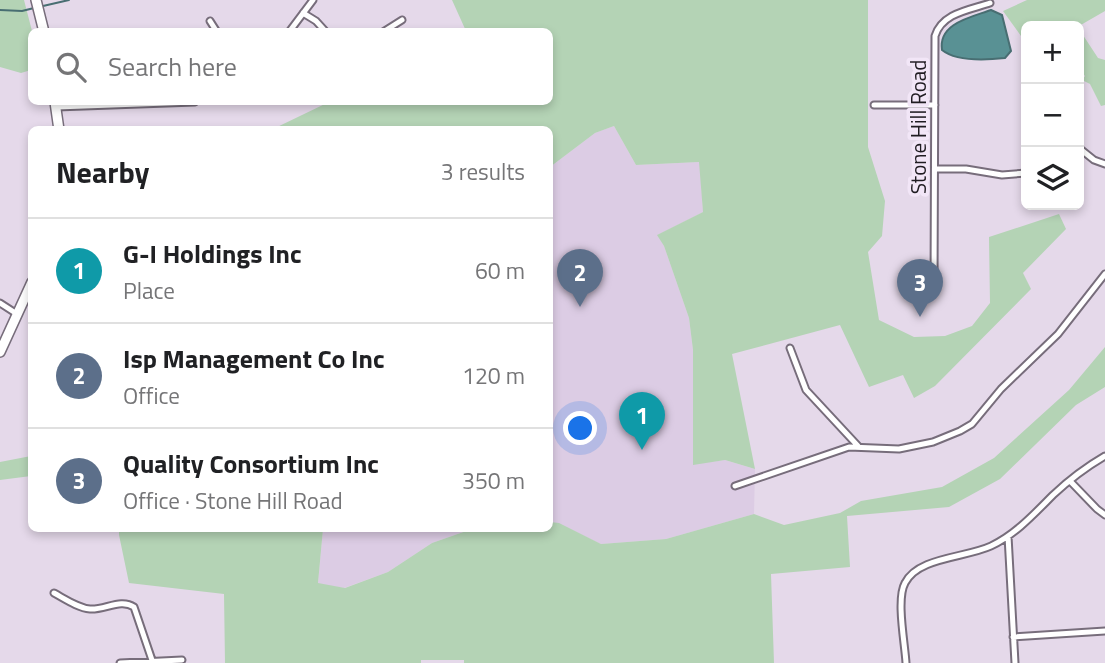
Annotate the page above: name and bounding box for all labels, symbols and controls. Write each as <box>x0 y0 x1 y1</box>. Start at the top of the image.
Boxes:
map controls <box>1021 21 1084 210</box>
button: + <box>1021 21 1084 84</box>
search box <box>28 28 553 105</box>
text: Search here <box>108 47 237 86</box>
icon: search <box>52 48 90 86</box>
street label: Stone Hill Road <box>902 60 934 194</box>
button: − <box>1021 84 1084 147</box>
button: layers <box>1021 147 1084 210</box>
text: Nearby <box>56 149 149 195</box>
text: 3 results <box>441 154 525 189</box>
text: G-I Holdings Inc <box>123 234 302 273</box>
pin: 2 <box>557 249 603 307</box>
text: 1 <box>73 253 85 288</box>
text: 60 m <box>475 253 525 288</box>
pin: 3 <box>897 259 943 317</box>
text: Place <box>123 273 175 308</box>
text: Isp Management Co Inc <box>123 339 384 378</box>
text: 2 <box>73 358 85 393</box>
text: 120 m <box>462 358 525 393</box>
text: Office <box>123 378 180 413</box>
pin: 1 <box>619 392 665 450</box>
your location <box>563 411 597 445</box>
text: Quality Consortium Inc <box>123 444 379 483</box>
text: 3 <box>73 463 85 498</box>
text: 350 m <box>462 463 525 498</box>
text: Office · Stone Hill Road <box>123 483 343 518</box>

